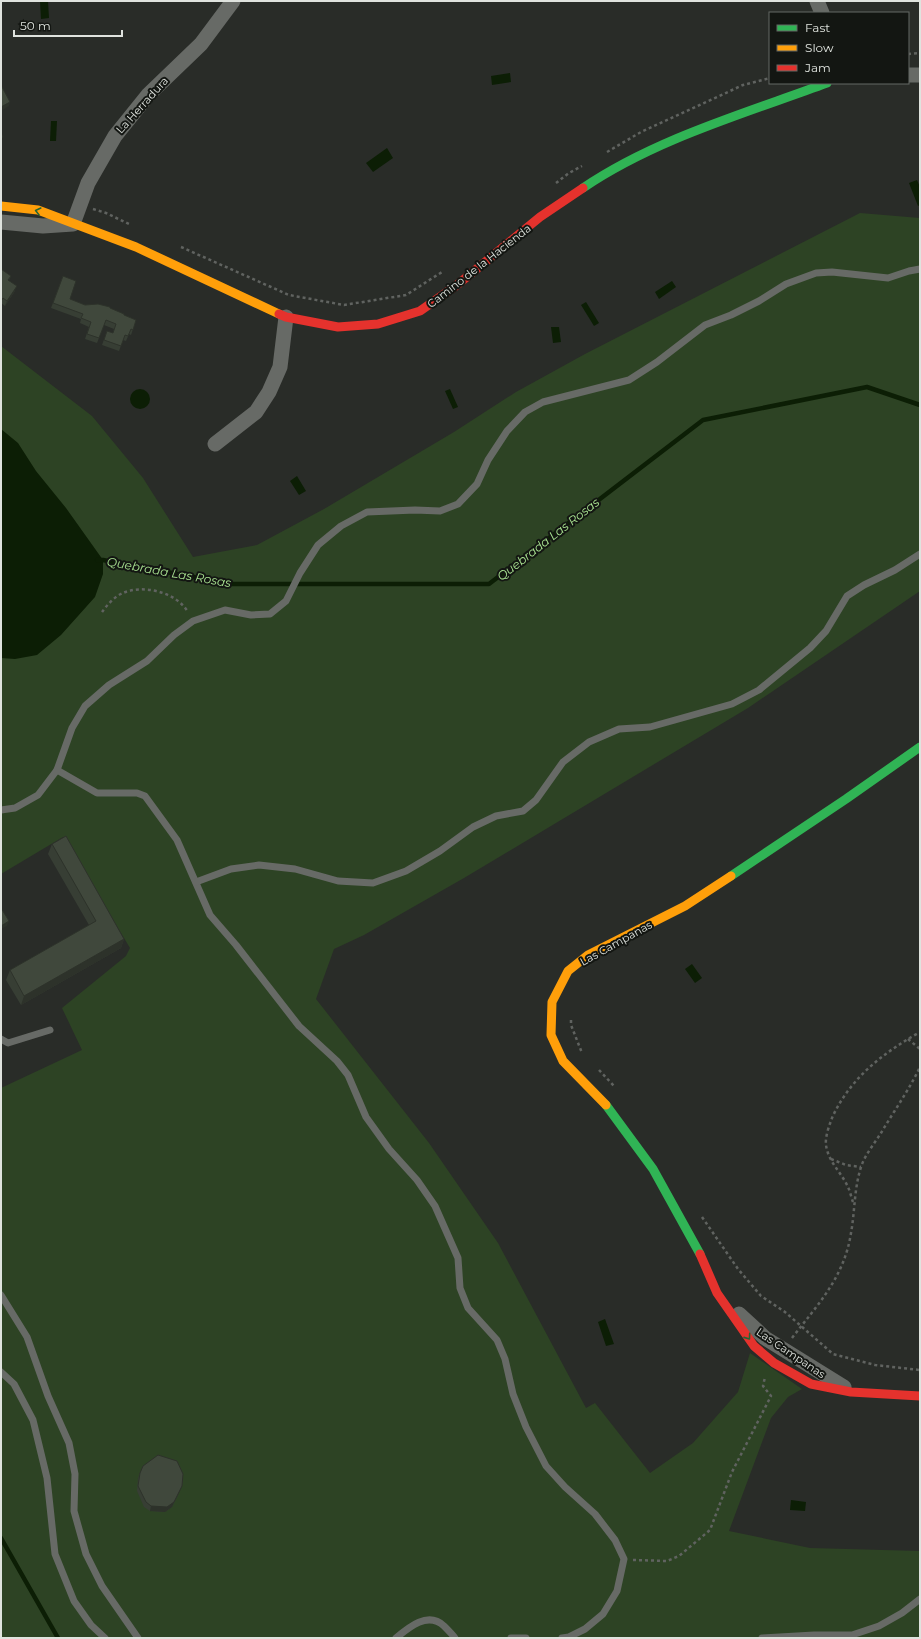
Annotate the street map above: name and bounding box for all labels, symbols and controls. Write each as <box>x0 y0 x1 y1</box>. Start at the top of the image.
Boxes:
scale bar <box>14 12 122 38</box>
legend <box>769 12 909 84</box>
text: 50 m <box>20 18 51 33</box>
text: Fast <box>805 20 830 35</box>
text: Slow <box>805 40 834 55</box>
text: Jam <box>804 60 831 75</box>
street label: La Herradura <box>113 74 171 136</box>
one-way arrow <box>35 207 42 216</box>
street label: Camino de la Hacienda <box>424 221 534 311</box>
water label: Quebrada Las Rosas <box>494 494 602 584</box>
water label: Quebrada Las Rosas <box>106 554 232 590</box>
street label: Las Campanas <box>577 917 655 969</box>
street label: Las Campanas <box>754 1325 829 1382</box>
one-way arrow <box>743 1333 751 1340</box>

